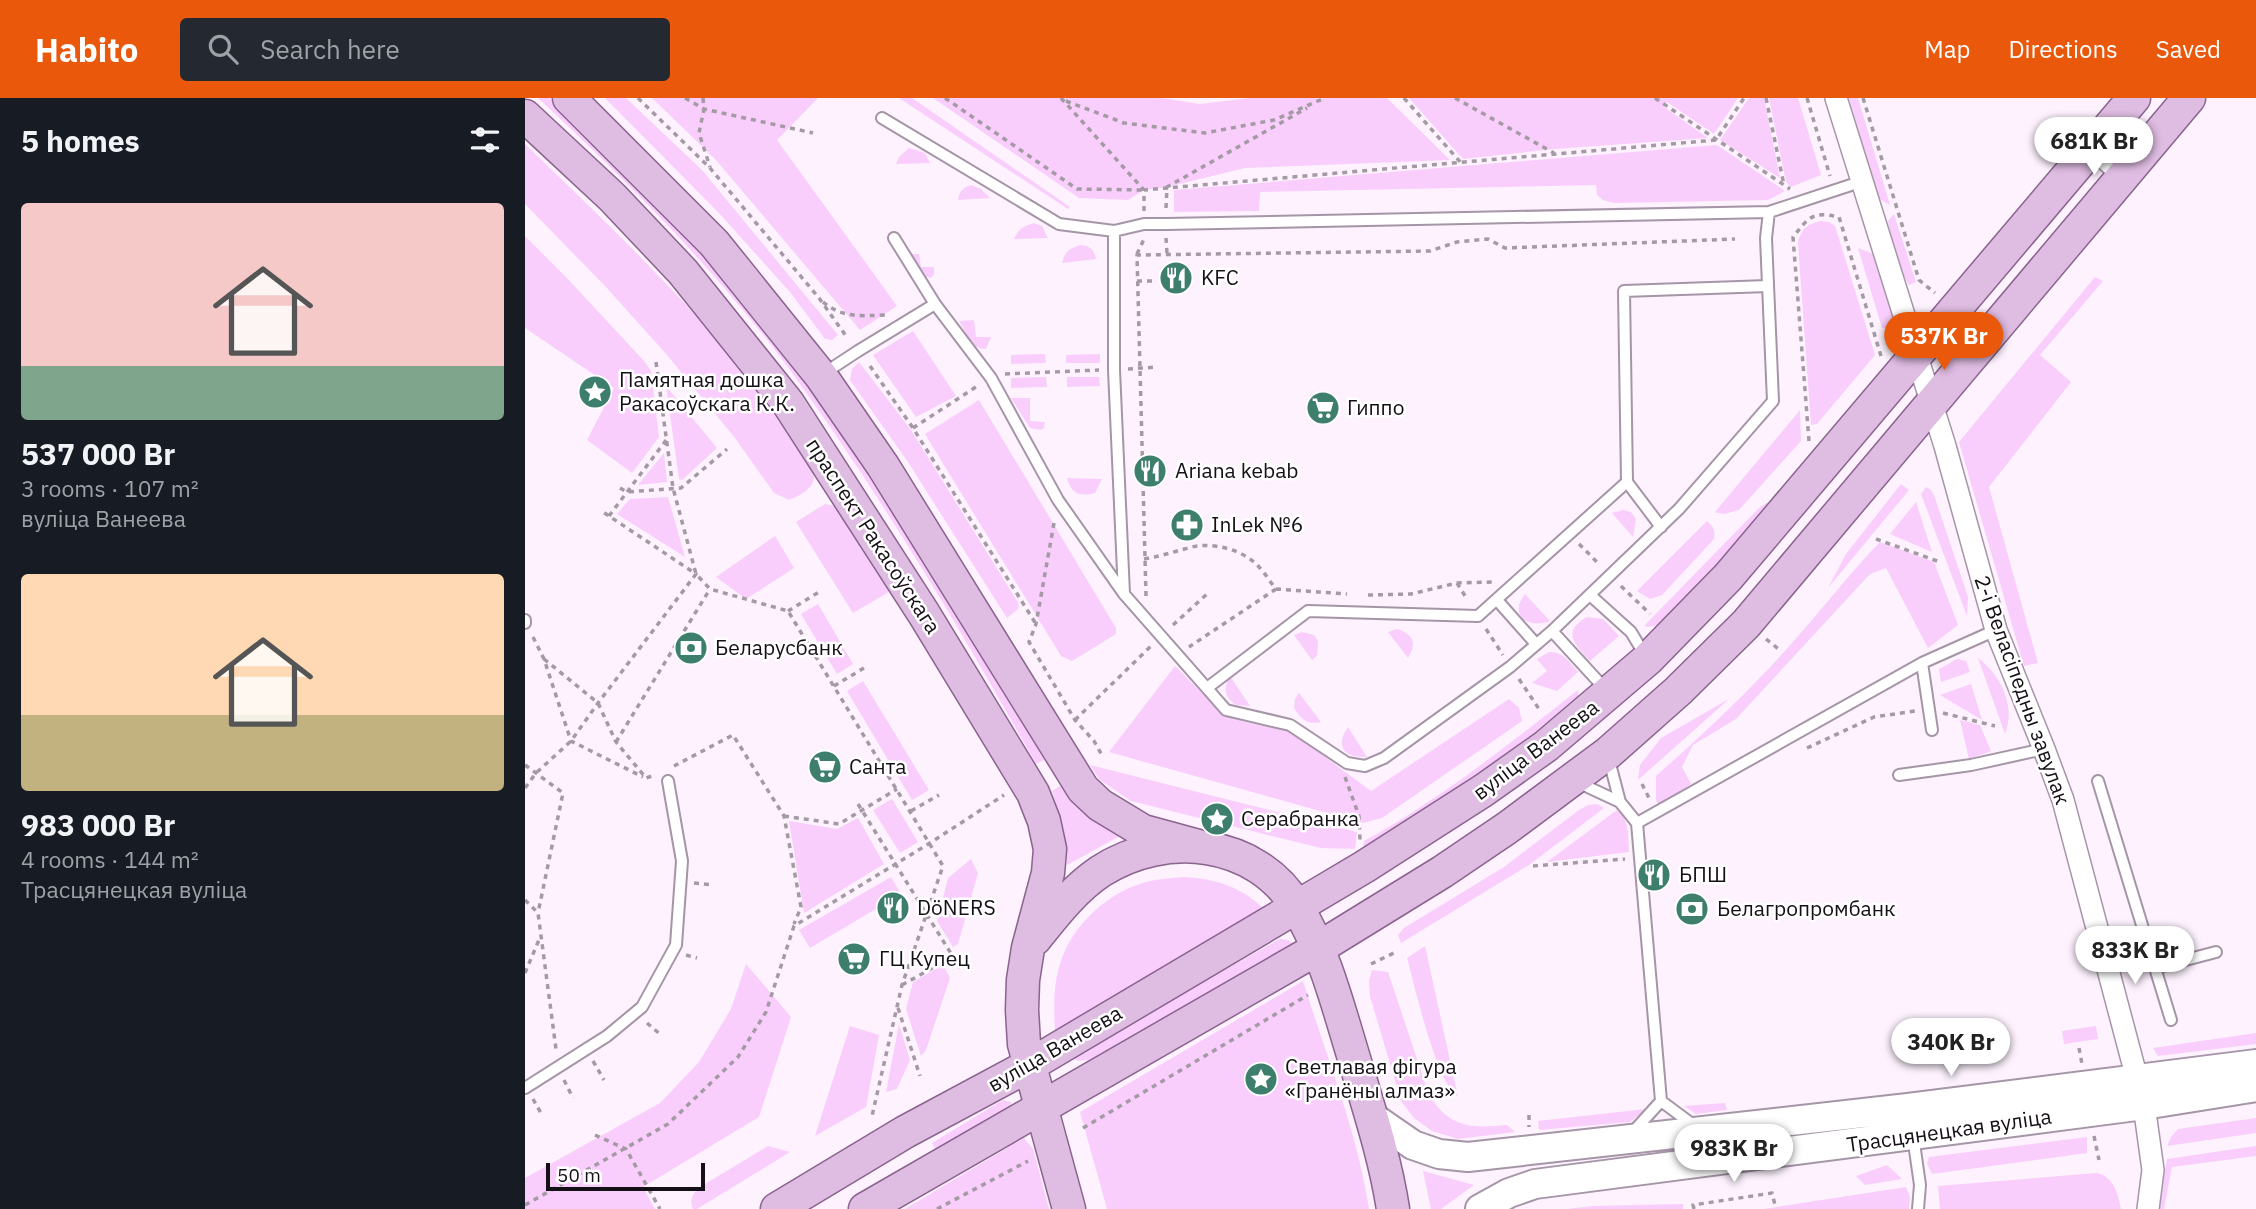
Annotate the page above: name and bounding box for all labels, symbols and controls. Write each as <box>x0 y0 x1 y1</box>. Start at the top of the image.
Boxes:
search box <box>180 18 670 81</box>
text: Habito <box>35 28 138 71</box>
icon: search <box>204 30 242 68</box>
text: Search here <box>260 32 400 66</box>
text: Map <box>1924 33 1970 65</box>
text: Directions <box>2008 33 2118 65</box>
text: Saved <box>2156 33 2221 65</box>
pin: 681K Br <box>2029 118 2159 177</box>
text: 5 homes <box>21 121 140 160</box>
icon: filters <box>466 121 504 159</box>
text: 681K Br <box>2050 125 2138 155</box>
icon: home <box>200 248 326 374</box>
restaurant icon: KFC <box>1157 259 1195 297</box>
place label: KFC <box>1201 263 1239 291</box>
pin: 537K Br <box>1879 313 2009 372</box>
text: 537K Br <box>1900 320 1988 350</box>
place label: Памятная дошка Ракасоўскага К.К. <box>619 365 795 417</box>
place icon: Памятная дошка Ракасоўскага К.К. <box>576 373 614 411</box>
supermarket icon: Гиппо <box>1304 389 1342 427</box>
place label: Гиппо <box>1347 393 1404 421</box>
street label: праспект Ракасоўскага <box>800 432 948 639</box>
text: 537 000 Br <box>21 434 175 473</box>
restaurant icon: Ariana kebab <box>1131 452 1169 490</box>
place label: Ariana kebab <box>1175 456 1299 484</box>
text: 3 rooms · 107 m² <box>21 473 199 503</box>
text: вуліца Ванеева <box>21 503 186 533</box>
pharmacy icon: InLek №6 <box>1168 506 1206 544</box>
place label: InLek №6 <box>1211 510 1303 538</box>
street label: 2-і Веласіпедны завулак <box>1968 571 2077 808</box>
icon: home <box>200 619 326 745</box>
bank icon: Беларусбанк <box>672 629 710 667</box>
place label: Беларусбанк <box>715 633 843 661</box>
street label: вуліца Ванеева <box>1467 693 1604 806</box>
supermarket icon: Санта <box>806 748 844 786</box>
place label: Санта <box>849 752 906 780</box>
place icon: Серабранка <box>1198 800 1236 838</box>
place label: Серабранка <box>1241 804 1359 832</box>
text: 983 000 Br <box>21 805 175 844</box>
text: 4 rooms · 144 m² <box>21 844 199 874</box>
restaurant icon: БПШ <box>1635 856 1673 894</box>
place label: БПШ <box>1679 860 1727 888</box>
text: Трасцянецкая вуліца <box>21 874 247 904</box>
restaurant icon: DöNERS <box>874 889 912 927</box>
bank icon: Белагропромбанк <box>1673 890 1711 928</box>
place label: DöNERS <box>917 893 996 921</box>
place label: Белагропромбанк <box>1717 894 1896 922</box>
pin: 833K Br <box>2070 926 2200 986</box>
text: 833K Br <box>2091 934 2179 964</box>
supermarket icon: ГЦ Купец <box>835 940 873 978</box>
place label: ГЦ Купец <box>879 944 970 972</box>
street label: вуліца Ванеева <box>982 998 1127 1098</box>
pin: 340K Br <box>1886 1018 2016 1078</box>
text: 340K Br <box>1907 1026 1995 1056</box>
place label: Светлавая фігура «Гранёны алмаз» <box>1285 1052 1457 1104</box>
place icon: Светлавая фігура «Гранёны алмаз» <box>1242 1060 1280 1098</box>
street label: Трасцянецкая вуліца <box>1845 1102 2053 1158</box>
pin: 983K Br <box>1669 1124 1799 1184</box>
text: 983K Br <box>1690 1132 1778 1162</box>
scale bar <box>546 1160 705 1192</box>
text: 50 m <box>557 1163 601 1187</box>

